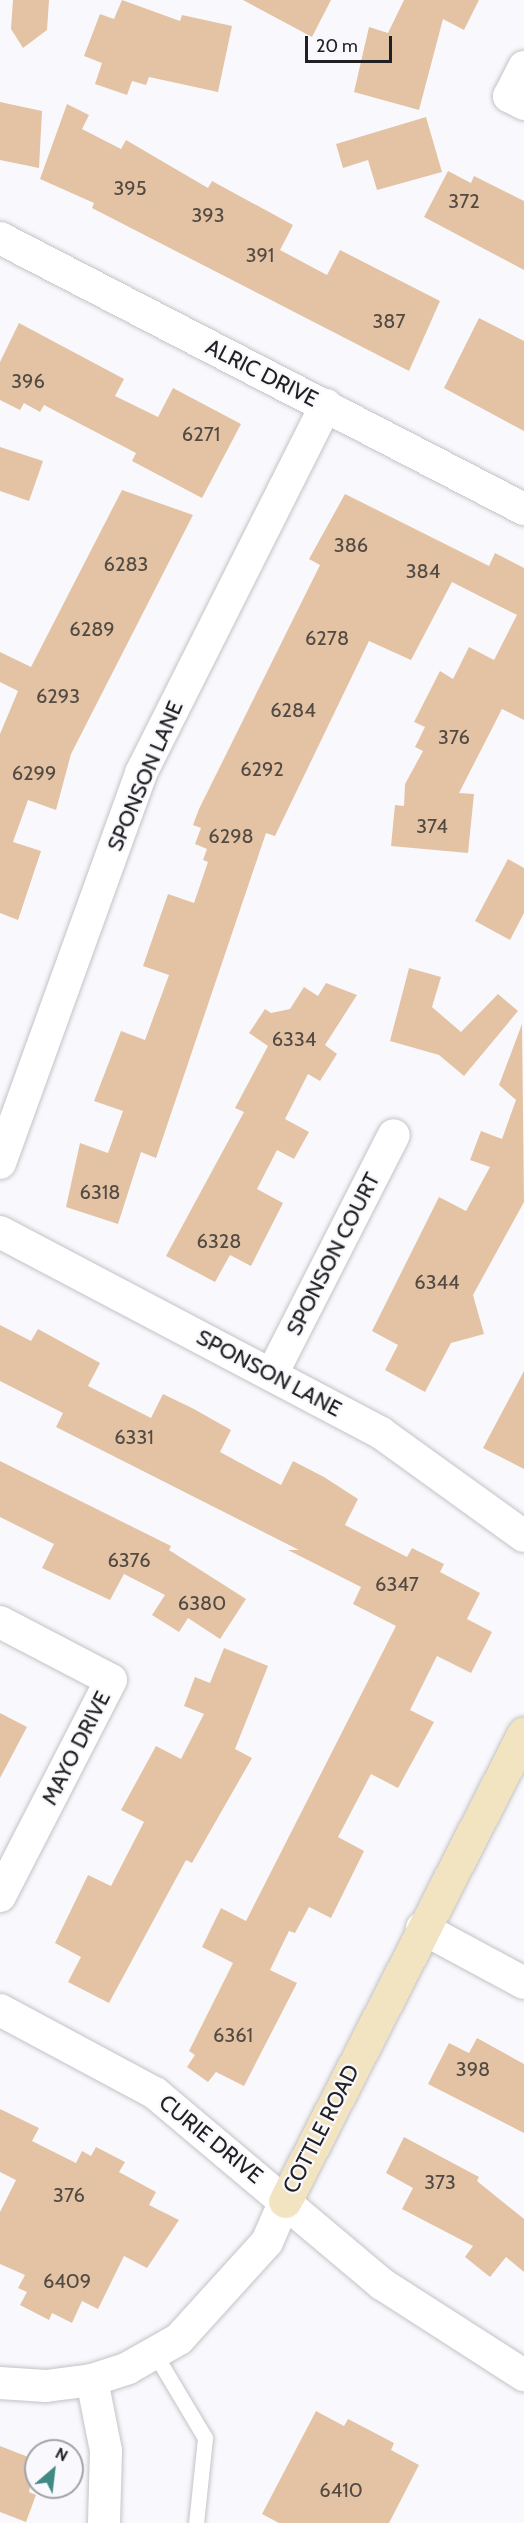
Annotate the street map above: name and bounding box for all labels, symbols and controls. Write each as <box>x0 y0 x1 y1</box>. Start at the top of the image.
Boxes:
scale bar <box>308 24 395 62</box>
text: 20 m <box>316 35 358 57</box>
house number: 395 <box>114 176 146 200</box>
house number: 372 <box>448 189 480 213</box>
house number: 393 <box>192 203 224 227</box>
house number: 391 <box>246 243 274 267</box>
house number: 387 <box>373 309 405 333</box>
street label: ALRIC DRIVE <box>201 333 323 413</box>
house number: 396 <box>11 369 45 393</box>
house number: 6271 <box>182 422 220 446</box>
house number: 386 <box>334 533 368 557</box>
house number: 6283 <box>104 552 148 576</box>
house number: 384 <box>406 559 440 583</box>
house number: 6289 <box>69 617 115 641</box>
house number: 6278 <box>305 626 349 650</box>
house number: 6293 <box>36 684 80 708</box>
street label: SPONSON LANE <box>102 697 188 855</box>
house number: 6284 <box>270 698 316 722</box>
house number: 376 <box>438 725 470 749</box>
house number: 6292 <box>240 757 284 781</box>
house number: 6299 <box>12 761 56 785</box>
house number: 374 <box>416 814 448 838</box>
house number: 6298 <box>208 824 254 848</box>
house number: 6334 <box>272 1027 316 1051</box>
street label: SPONSON COURT <box>281 1168 385 1340</box>
house number: 6318 <box>80 1180 120 1204</box>
house number: 6328 <box>197 1229 241 1253</box>
house number: 6344 <box>414 1270 460 1294</box>
street label: SPONSON LANE <box>192 1324 346 1422</box>
house number: 6331 <box>114 1425 154 1449</box>
house number: 6376 <box>107 1548 151 1572</box>
house number: 6347 <box>375 1572 419 1596</box>
house number: 6380 <box>178 1591 226 1615</box>
street label: MAYO DRIVE <box>36 1687 116 1809</box>
house number: 6361 <box>213 2023 253 2047</box>
house number: 398 <box>456 2057 490 2081</box>
street label: COTTLE ROAD <box>277 2060 365 2198</box>
street label: CURIE DRIVE <box>154 2089 268 2189</box>
house number: 373 <box>424 2170 456 2194</box>
house number: 376 <box>53 2183 85 2207</box>
house number: 6409 <box>43 2269 91 2293</box>
north arrow <box>24 2439 84 2499</box>
text: N <box>52 2443 71 2465</box>
house number: 6410 <box>319 2478 363 2502</box>

